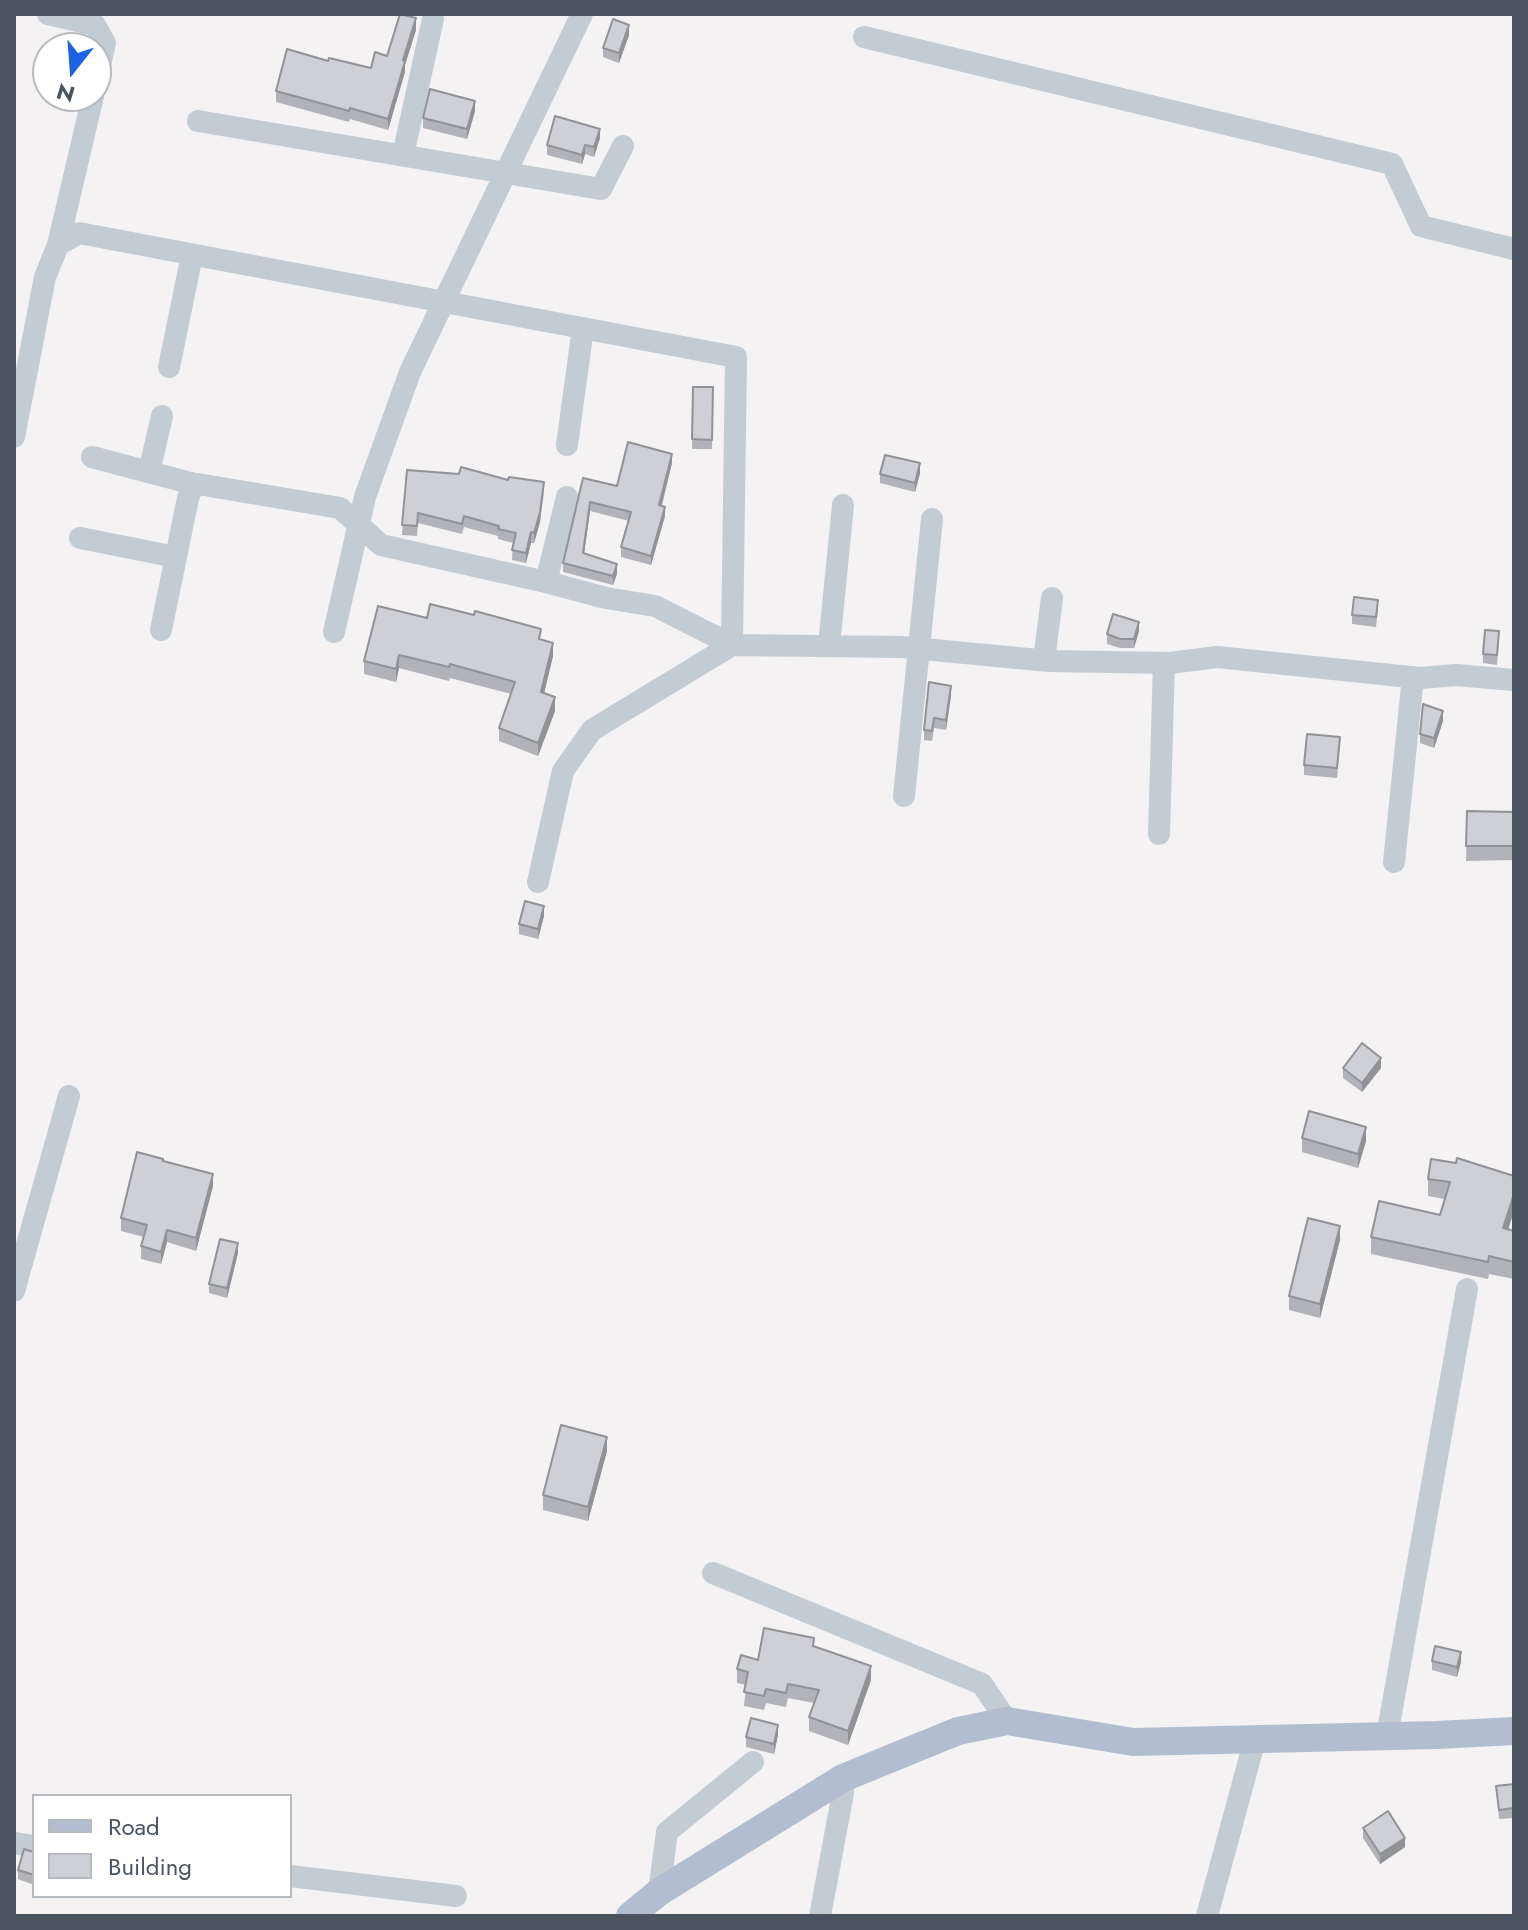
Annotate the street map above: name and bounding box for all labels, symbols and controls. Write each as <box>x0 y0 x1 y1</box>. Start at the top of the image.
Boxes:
north arrow <box>32 32 112 112</box>
text: N <box>53 75 79 111</box>
legend <box>32 1794 292 1898</box>
text: Road <box>108 1809 160 1844</box>
text: Building <box>108 1849 192 1884</box>

